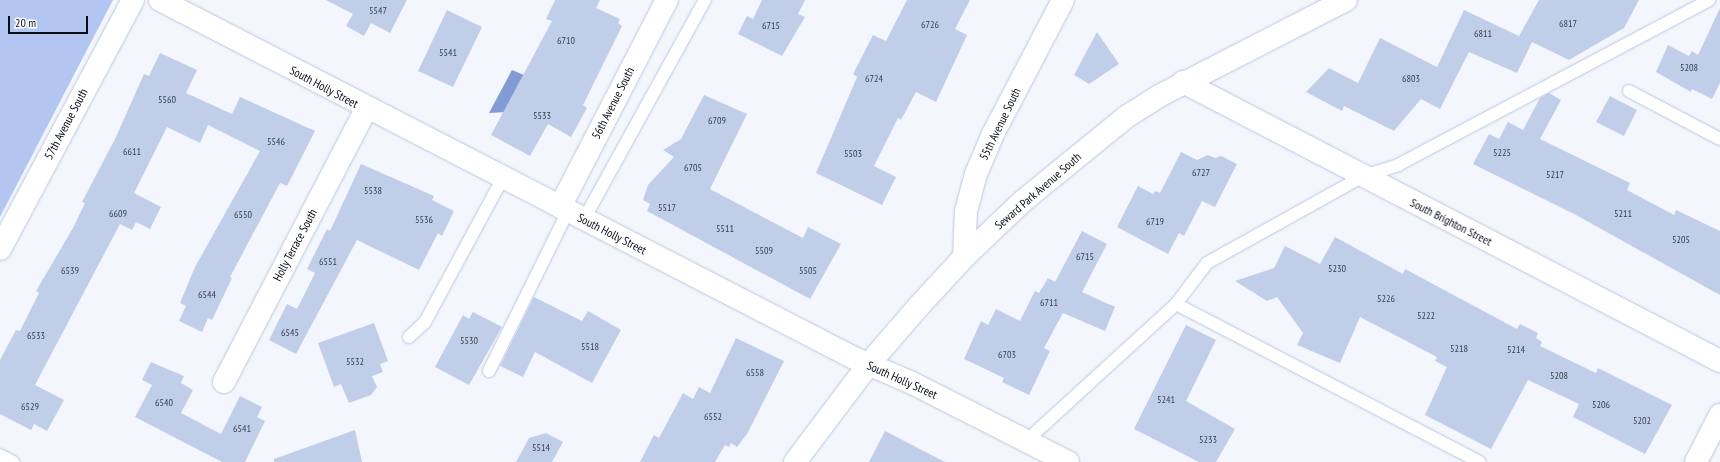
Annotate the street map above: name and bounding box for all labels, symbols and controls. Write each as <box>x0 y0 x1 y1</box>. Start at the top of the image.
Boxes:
house number: 5547 <box>369 5 387 17</box>
scale bar <box>10 8 90 34</box>
text: 20 m <box>15 15 36 30</box>
house number: 6817 <box>1559 18 1577 30</box>
house number: 6726 <box>921 19 939 31</box>
house number: 6715 <box>762 20 780 32</box>
house number: 6811 <box>1474 28 1492 40</box>
house number: 6710 <box>557 35 575 47</box>
house number: 5541 <box>439 47 457 59</box>
house number: 5208 <box>1680 62 1698 74</box>
street label: South Holly Street <box>287 63 361 111</box>
street label: 56th Avenue South <box>589 65 637 141</box>
house number: 6724 <box>865 73 883 85</box>
house number: 6803 <box>1402 73 1420 85</box>
street label: 55th Avenue South <box>976 85 1024 163</box>
street label: 57th Avenue South <box>41 86 91 162</box>
house number: 5560 <box>158 94 176 106</box>
house number: 5533 <box>533 110 551 122</box>
house number: 6709 <box>708 115 726 127</box>
house number: 5546 <box>267 136 285 148</box>
house number: 6611 <box>123 146 141 158</box>
house number: 5225 <box>1493 147 1511 159</box>
house number: 5503 <box>844 148 862 160</box>
street label: Seward Park Avenue South <box>992 149 1084 233</box>
house number: 6705 <box>684 162 702 174</box>
house number: 6727 <box>1192 167 1210 179</box>
house number: 5217 <box>1546 169 1564 181</box>
house number: 5538 <box>364 185 382 197</box>
street label: South Brighton Street <box>1408 195 1494 249</box>
house number: 5517 <box>658 202 676 214</box>
street label: Holly Terrace South <box>270 206 320 284</box>
house number: 6609 <box>109 208 127 220</box>
house number: 5211 <box>1614 208 1632 220</box>
house number: 6550 <box>234 209 252 221</box>
street label: South Holly Street <box>575 210 649 258</box>
house number: 5536 <box>415 214 433 226</box>
house number: 6719 <box>1146 216 1164 228</box>
house number: 5511 <box>716 223 734 235</box>
house number: 5205 <box>1672 234 1690 246</box>
house number: 5509 <box>755 245 773 257</box>
house number: 6715 <box>1076 251 1094 263</box>
house number: 6551 <box>319 256 337 268</box>
house number: 5230 <box>1328 263 1346 275</box>
house number: 6539 <box>61 265 79 277</box>
house number: 5505 <box>799 265 817 277</box>
house number: 6544 <box>198 289 216 301</box>
house number: 5226 <box>1377 293 1395 305</box>
house number: 6711 <box>1040 297 1058 309</box>
house number: 5222 <box>1417 310 1435 322</box>
house number: 6545 <box>281 327 299 339</box>
house number: 6533 <box>27 330 45 342</box>
house number: 5530 <box>460 335 478 347</box>
house number: 5518 <box>581 341 599 353</box>
house number: 5218 <box>1450 343 1468 355</box>
house number: 5214 <box>1507 344 1525 356</box>
house number: 6703 <box>998 349 1016 361</box>
house number: 5532 <box>346 356 364 368</box>
street label: South Holly Street <box>864 358 940 402</box>
house number: 6558 <box>746 367 764 379</box>
house number: 5208 <box>1550 370 1568 382</box>
house number: 5241 <box>1157 394 1175 406</box>
house number: 6540 <box>155 397 173 409</box>
house number: 5206 <box>1592 399 1610 411</box>
house number: 6529 <box>21 401 39 413</box>
house number: 6552 <box>704 411 722 423</box>
house number: 5202 <box>1633 415 1651 427</box>
house number: 6541 <box>233 423 251 435</box>
house number: 5233 <box>1199 434 1217 446</box>
house number: 5514 <box>532 442 550 454</box>

